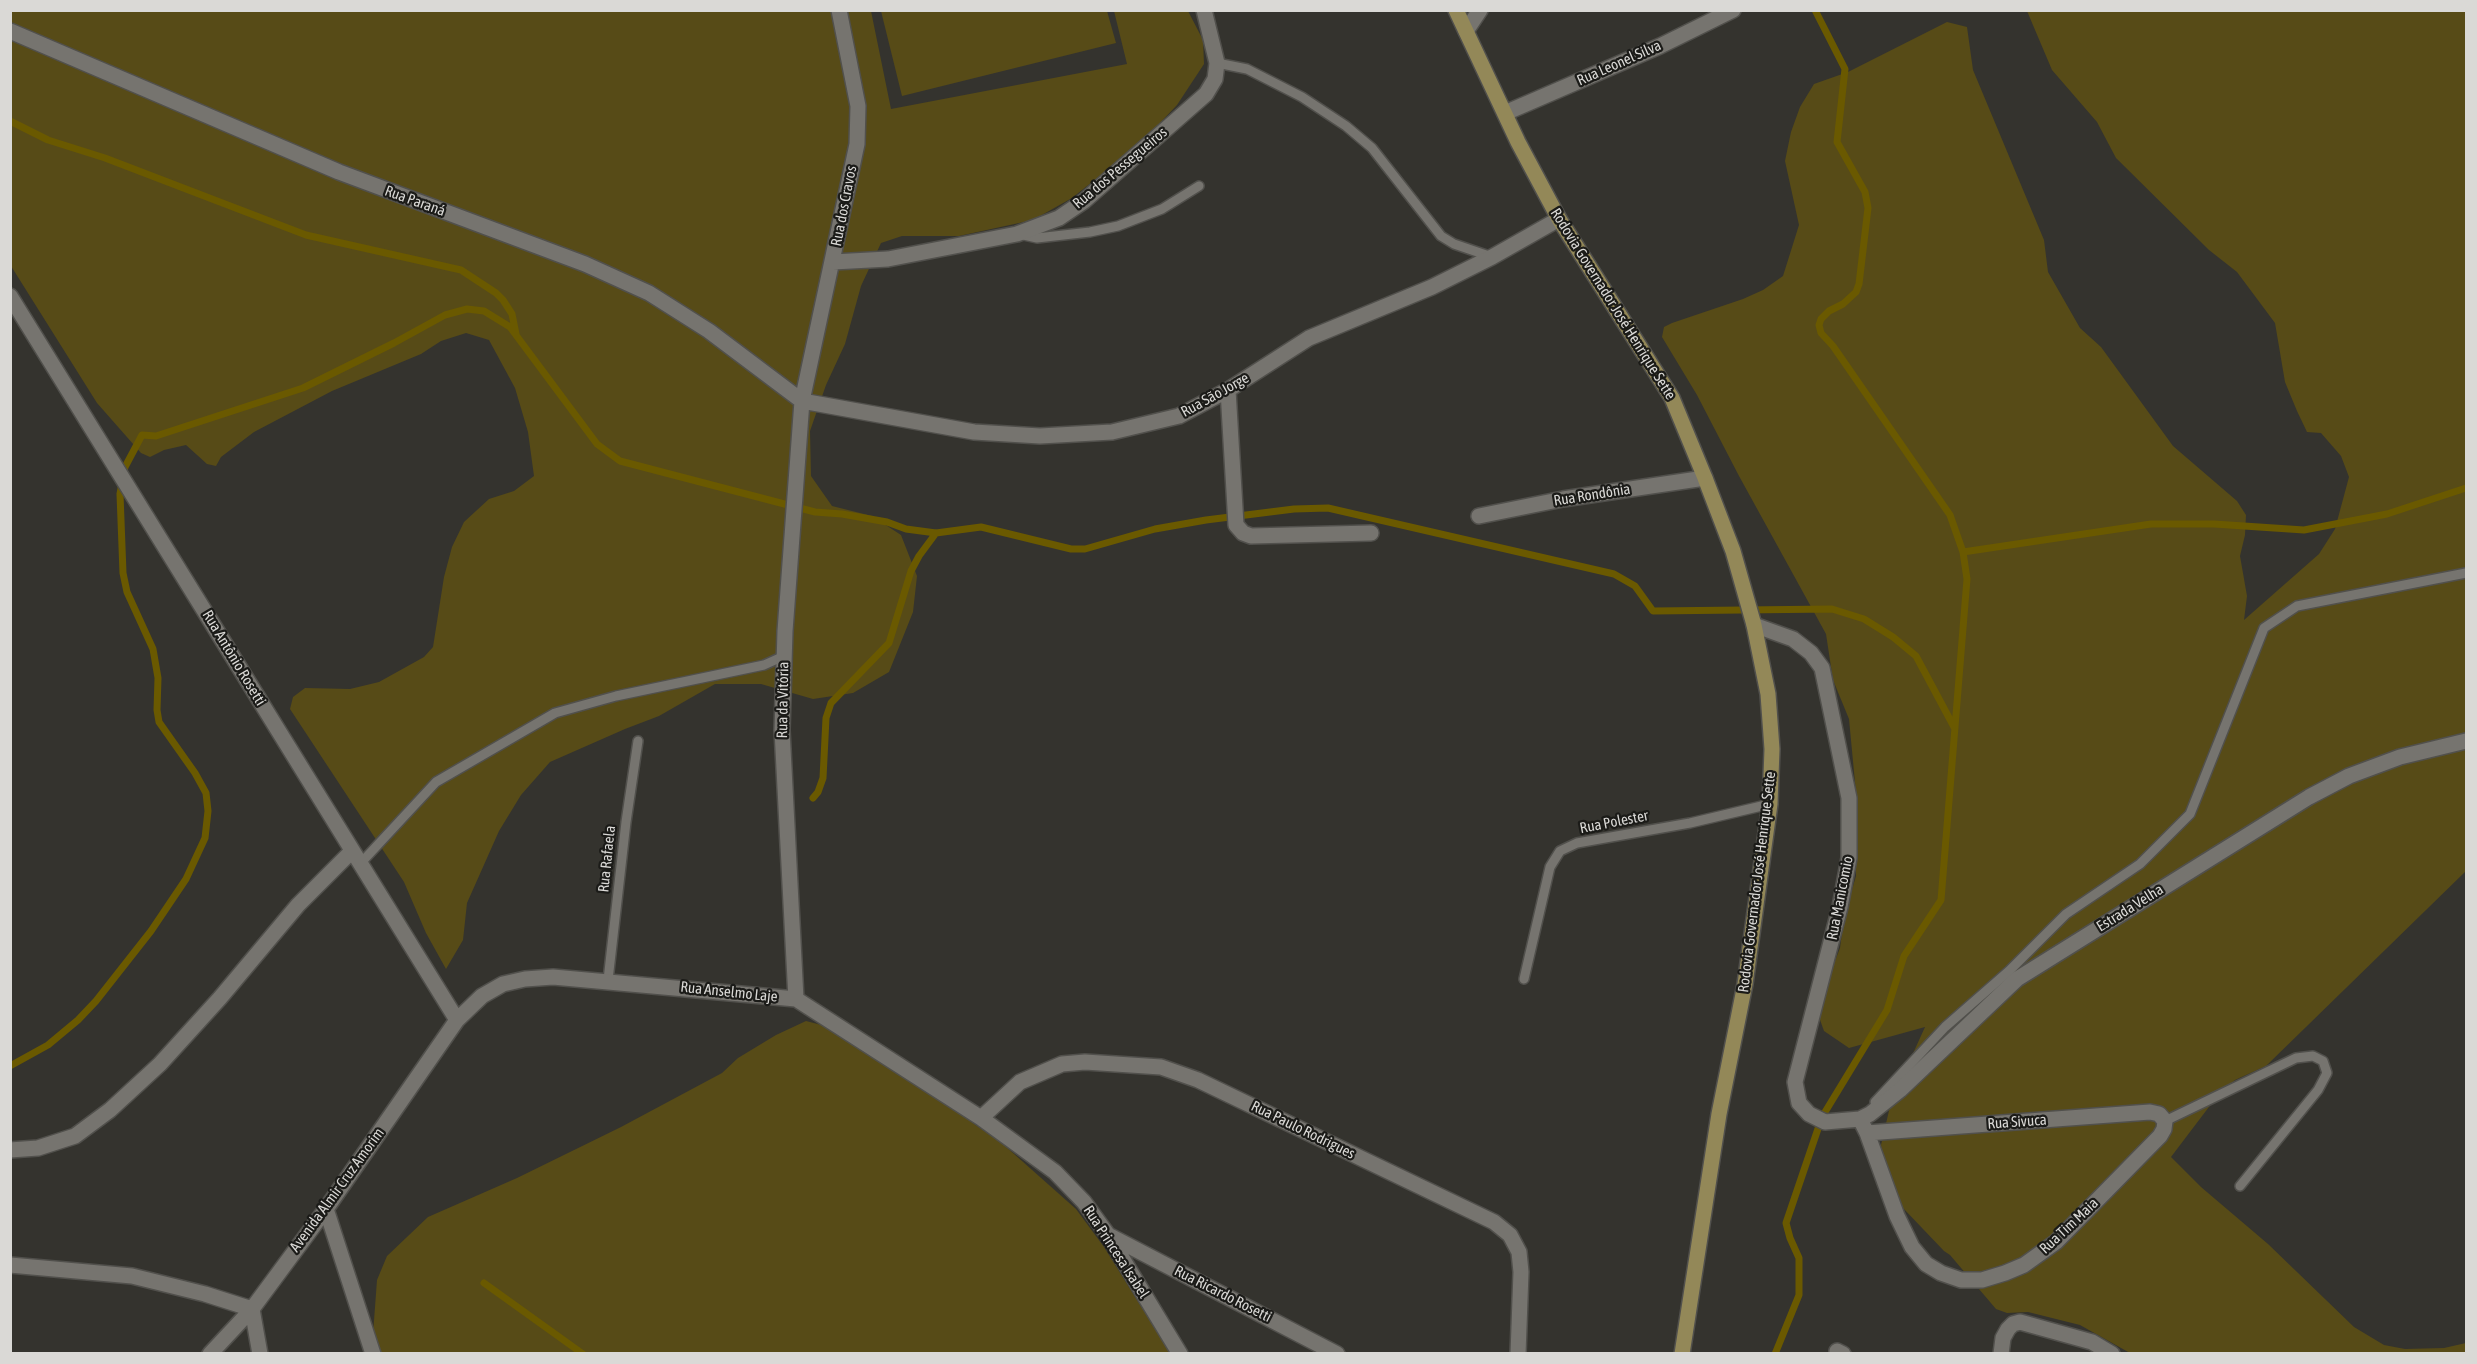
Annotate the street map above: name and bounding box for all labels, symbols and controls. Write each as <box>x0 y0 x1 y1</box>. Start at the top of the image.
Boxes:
street label: Rua Leonel Silva <box>1574 36 1664 90</box>
street label: Rua dos Pessegueiros <box>1069 123 1171 213</box>
street label: Rua dos Cravos <box>827 164 861 248</box>
street label: Rua Paraná <box>382 182 448 220</box>
street label: Rodovia Governador José Henrique Sette <box>1546 205 1680 403</box>
street label: Rua São Jorge <box>1178 369 1252 421</box>
street label: Rua Rondônia <box>1552 480 1632 510</box>
street label: Rua Antônio Rosetti <box>198 607 270 709</box>
street label: Rua da Vitória <box>773 661 793 739</box>
street label: Rodovia Governador José Henrique Sette <box>1735 770 1779 994</box>
street label: Rua Polester <box>1578 807 1650 837</box>
street label: Rua Rafaela <box>595 825 619 893</box>
street label: Rua Manicomio <box>1823 854 1857 942</box>
street label: Estrada Velha <box>2093 880 2167 936</box>
street label: Rua Anselmo Laje <box>680 978 778 1006</box>
street label: Rua Paulo Rodrigues <box>1248 1097 1358 1163</box>
street label: Rua Sivuca <box>1987 1111 2047 1133</box>
street label: Avenida Almir Cruz Amorim <box>286 1124 388 1256</box>
street label: Rua Tim Maia <box>2036 1194 2102 1258</box>
street label: Rua Princesa Isabel <box>1079 1202 1153 1302</box>
street label: Rua Ricardo Rosetti <box>1171 1262 1275 1326</box>

